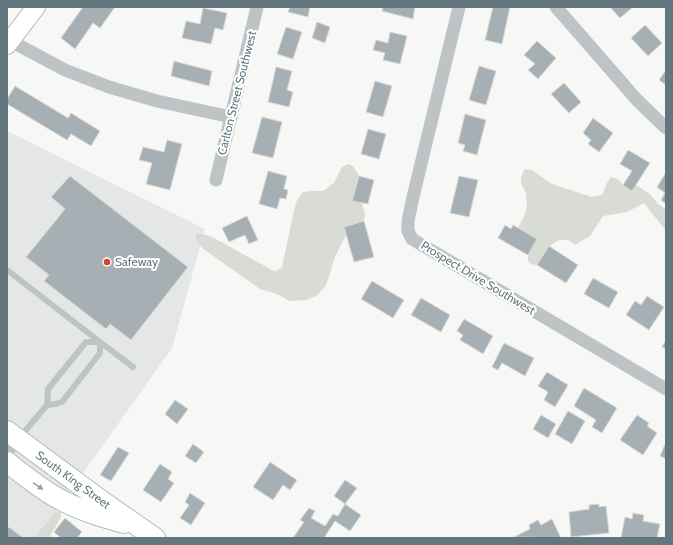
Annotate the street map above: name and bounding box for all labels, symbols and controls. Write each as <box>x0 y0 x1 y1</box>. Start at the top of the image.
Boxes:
street label: Carlton Street Southwest <box>214 29 259 157</box>
street label: Prospect Drive Southwest <box>418 237 538 318</box>
place label: Safeway <box>115 254 158 269</box>
marker: Safeway <box>102 257 112 267</box>
street label: South King Street <box>33 447 114 512</box>
one-way arrow <box>33 482 43 490</box>

